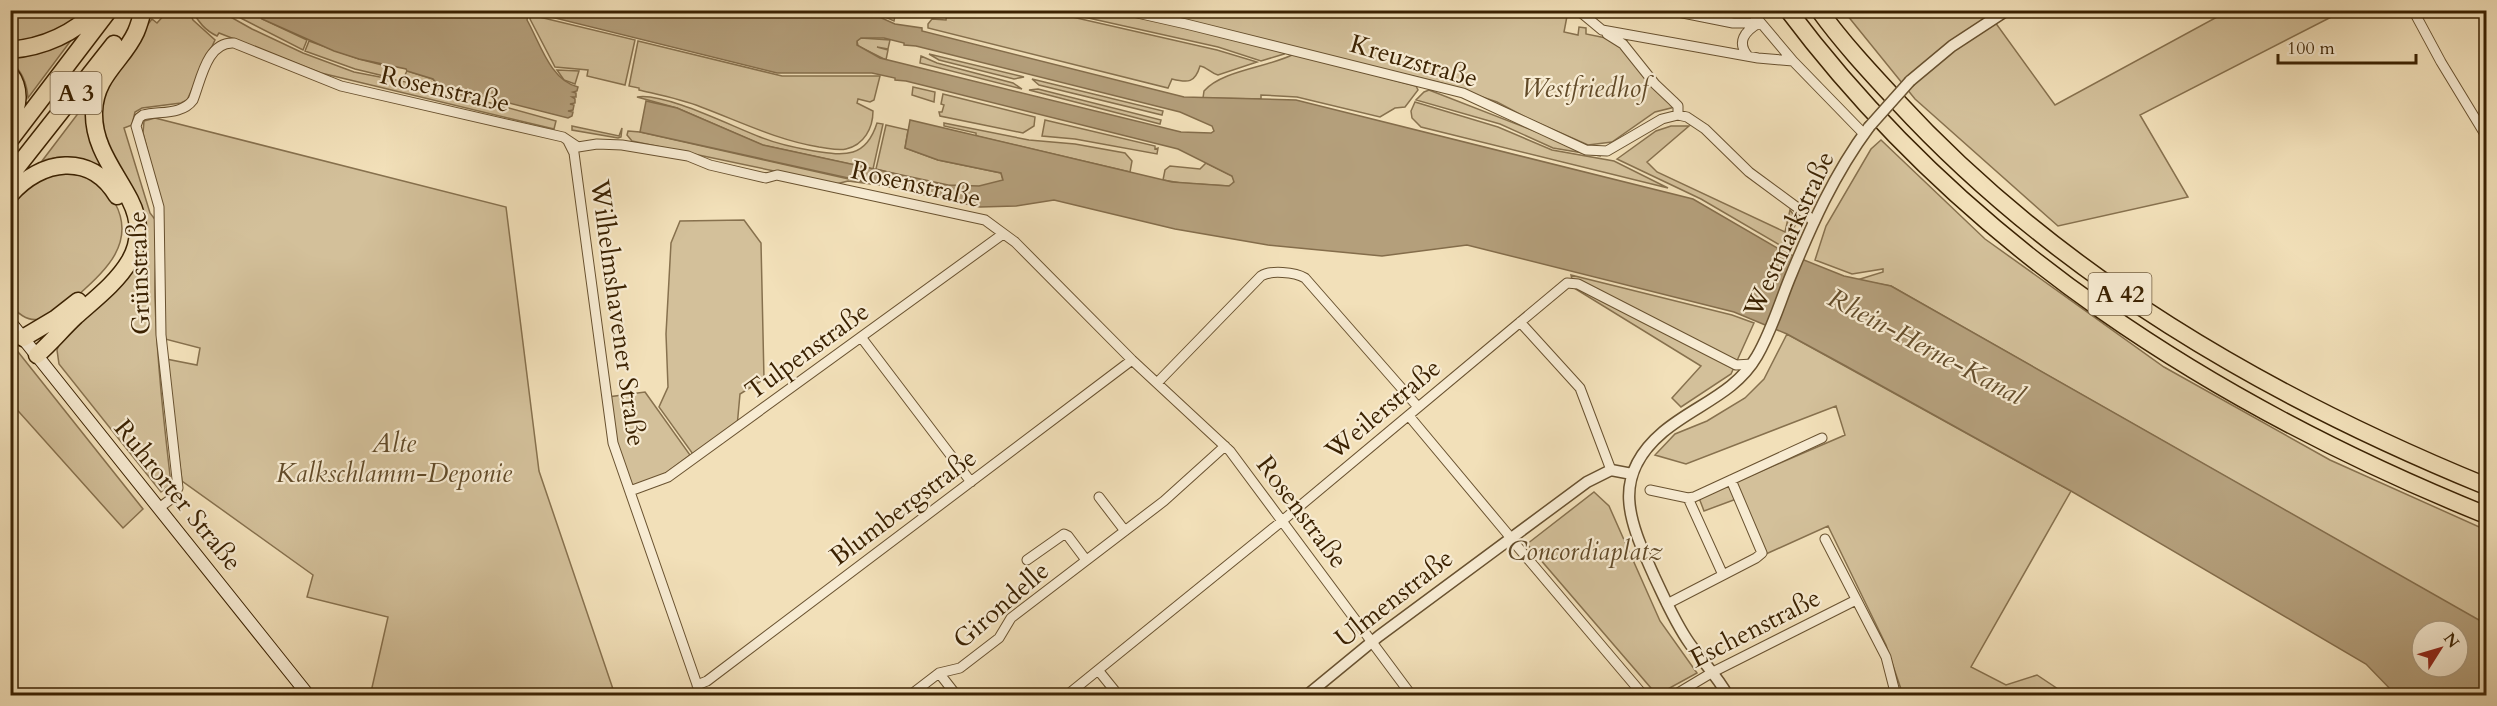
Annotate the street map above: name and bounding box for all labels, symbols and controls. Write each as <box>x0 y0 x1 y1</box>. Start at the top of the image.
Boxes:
street label: Kreuzstraße <box>1346 26 1482 96</box>
scale bar <box>2278 27 2416 65</box>
text: 100 m <box>2287 36 2335 61</box>
street label: Rosenstraße <box>377 57 513 121</box>
park label: Westfriedhof <box>1521 71 1654 106</box>
road number: A 3 <box>50 72 101 114</box>
street label: Westmarkstraße <box>1735 145 1843 323</box>
street label: Rosenstraße <box>848 152 984 216</box>
street label: Wilhelmshavener Straße <box>582 176 654 449</box>
street label: Grünstraße <box>119 210 159 336</box>
road number: A 42 <box>2088 273 2152 315</box>
water label: Rhein-Herne-Kanal <box>1821 280 2031 415</box>
street label: Tulpenstraße <box>738 294 876 408</box>
street label: Weilerstraße <box>1317 350 1448 468</box>
street label: Ruhrorter Straße <box>106 412 250 578</box>
park label: Alte Kalkschlamm-Deponie <box>276 426 513 491</box>
street label: Blumbergstraße <box>822 440 984 574</box>
street label: Rosenstraße <box>1248 449 1356 575</box>
park label: Concordiaplatz <box>1507 534 1663 569</box>
street label: Ulmenstraße <box>1328 541 1460 655</box>
street label: Girondelle <box>945 553 1057 657</box>
street label: Eschenstraße <box>1684 580 1826 676</box>
north arrow <box>2410 619 2470 679</box>
text: N <box>2438 628 2464 653</box>

